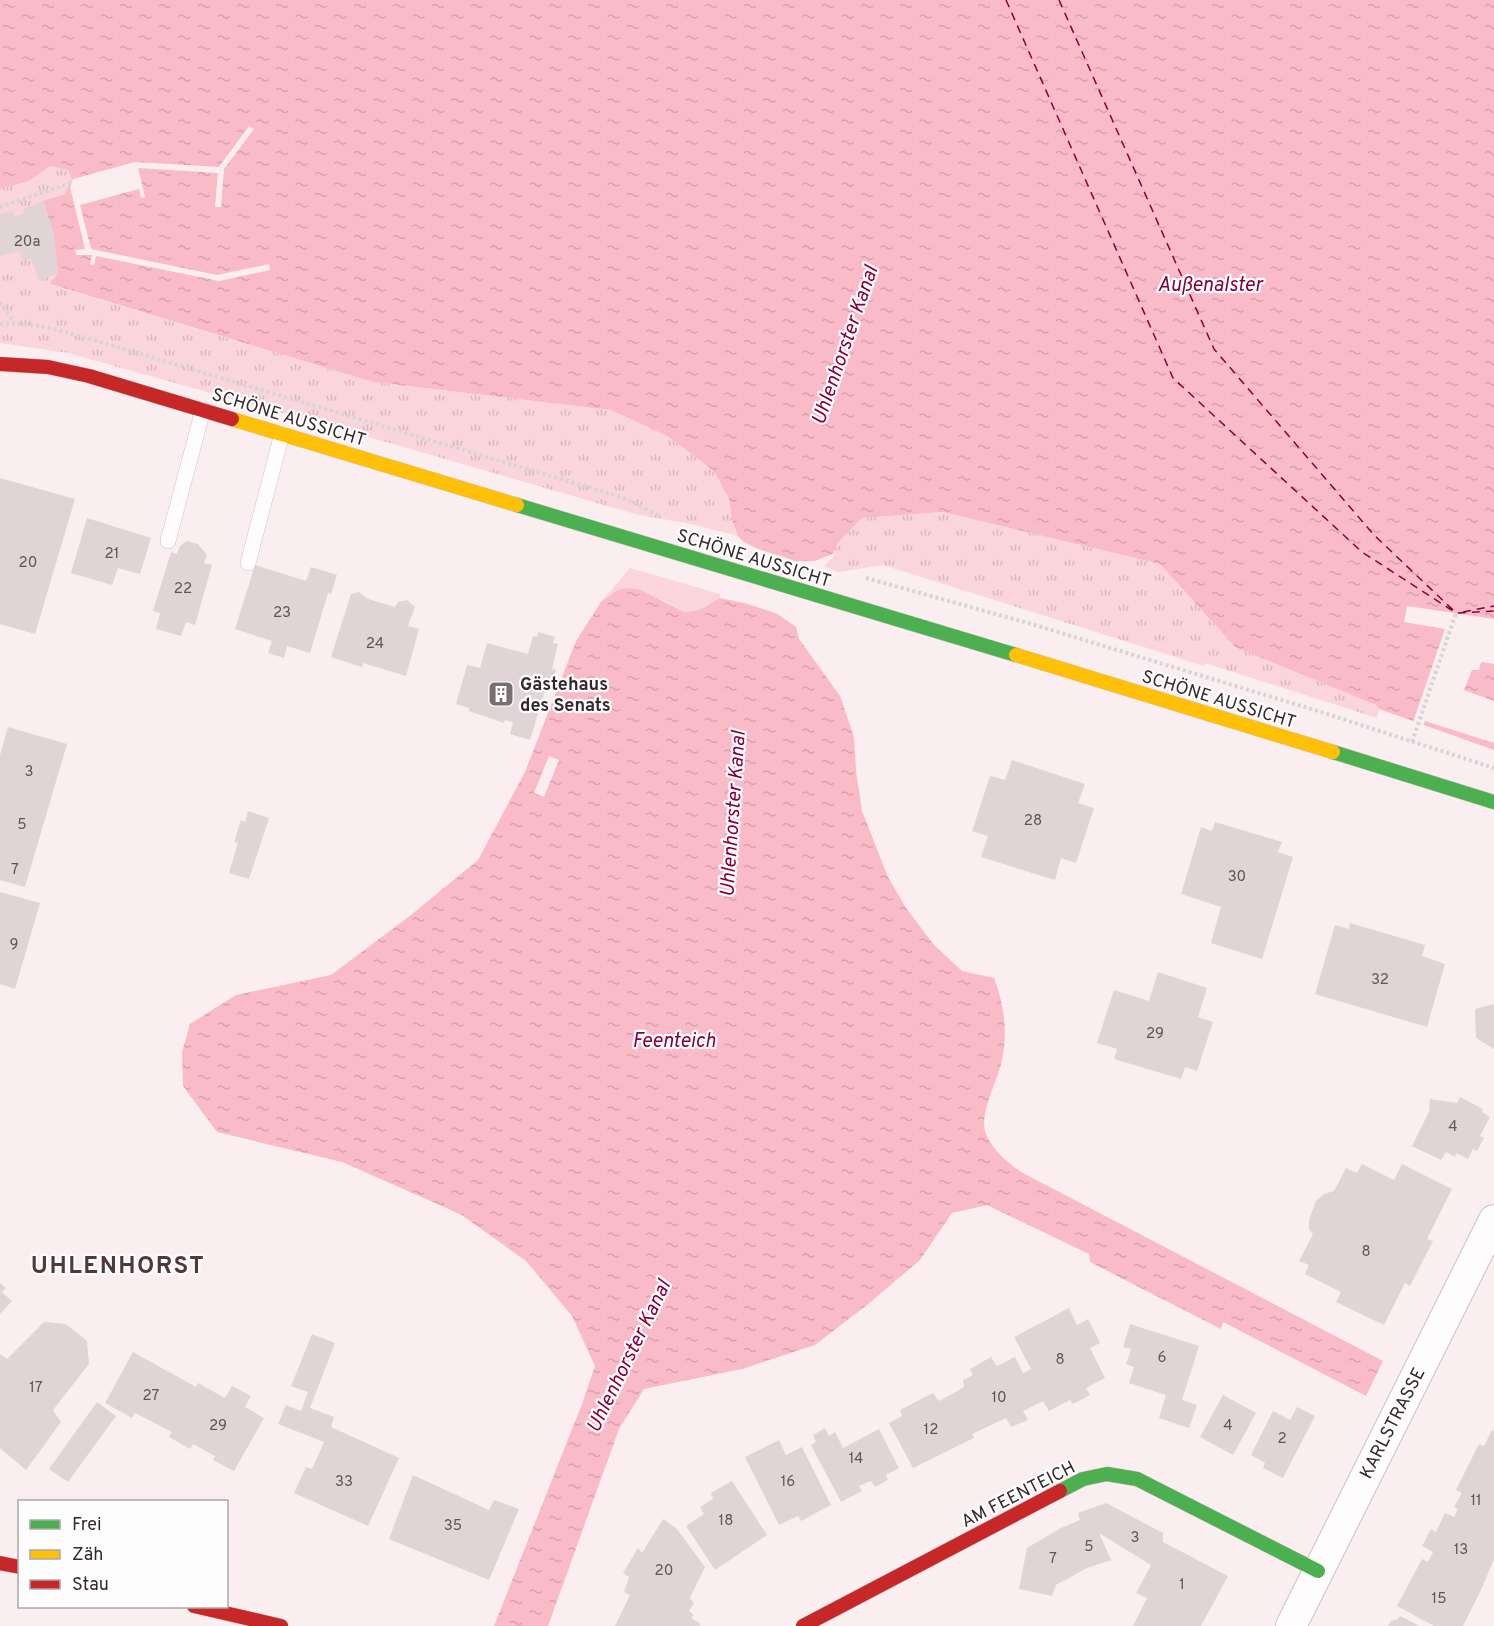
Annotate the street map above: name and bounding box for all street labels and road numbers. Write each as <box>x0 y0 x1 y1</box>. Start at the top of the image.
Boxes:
street label: SCHÖNE AUSSICHT <box>209 382 369 453</box>
street label: SCHÖNE AUSSICHT <box>674 523 834 594</box>
street label: SCHÖNE AUSSICHT <box>1139 664 1299 735</box>
street label: KARLSTRASSE <box>1355 1364 1431 1483</box>
street label: AM FEENTEICH <box>958 1457 1080 1534</box>

